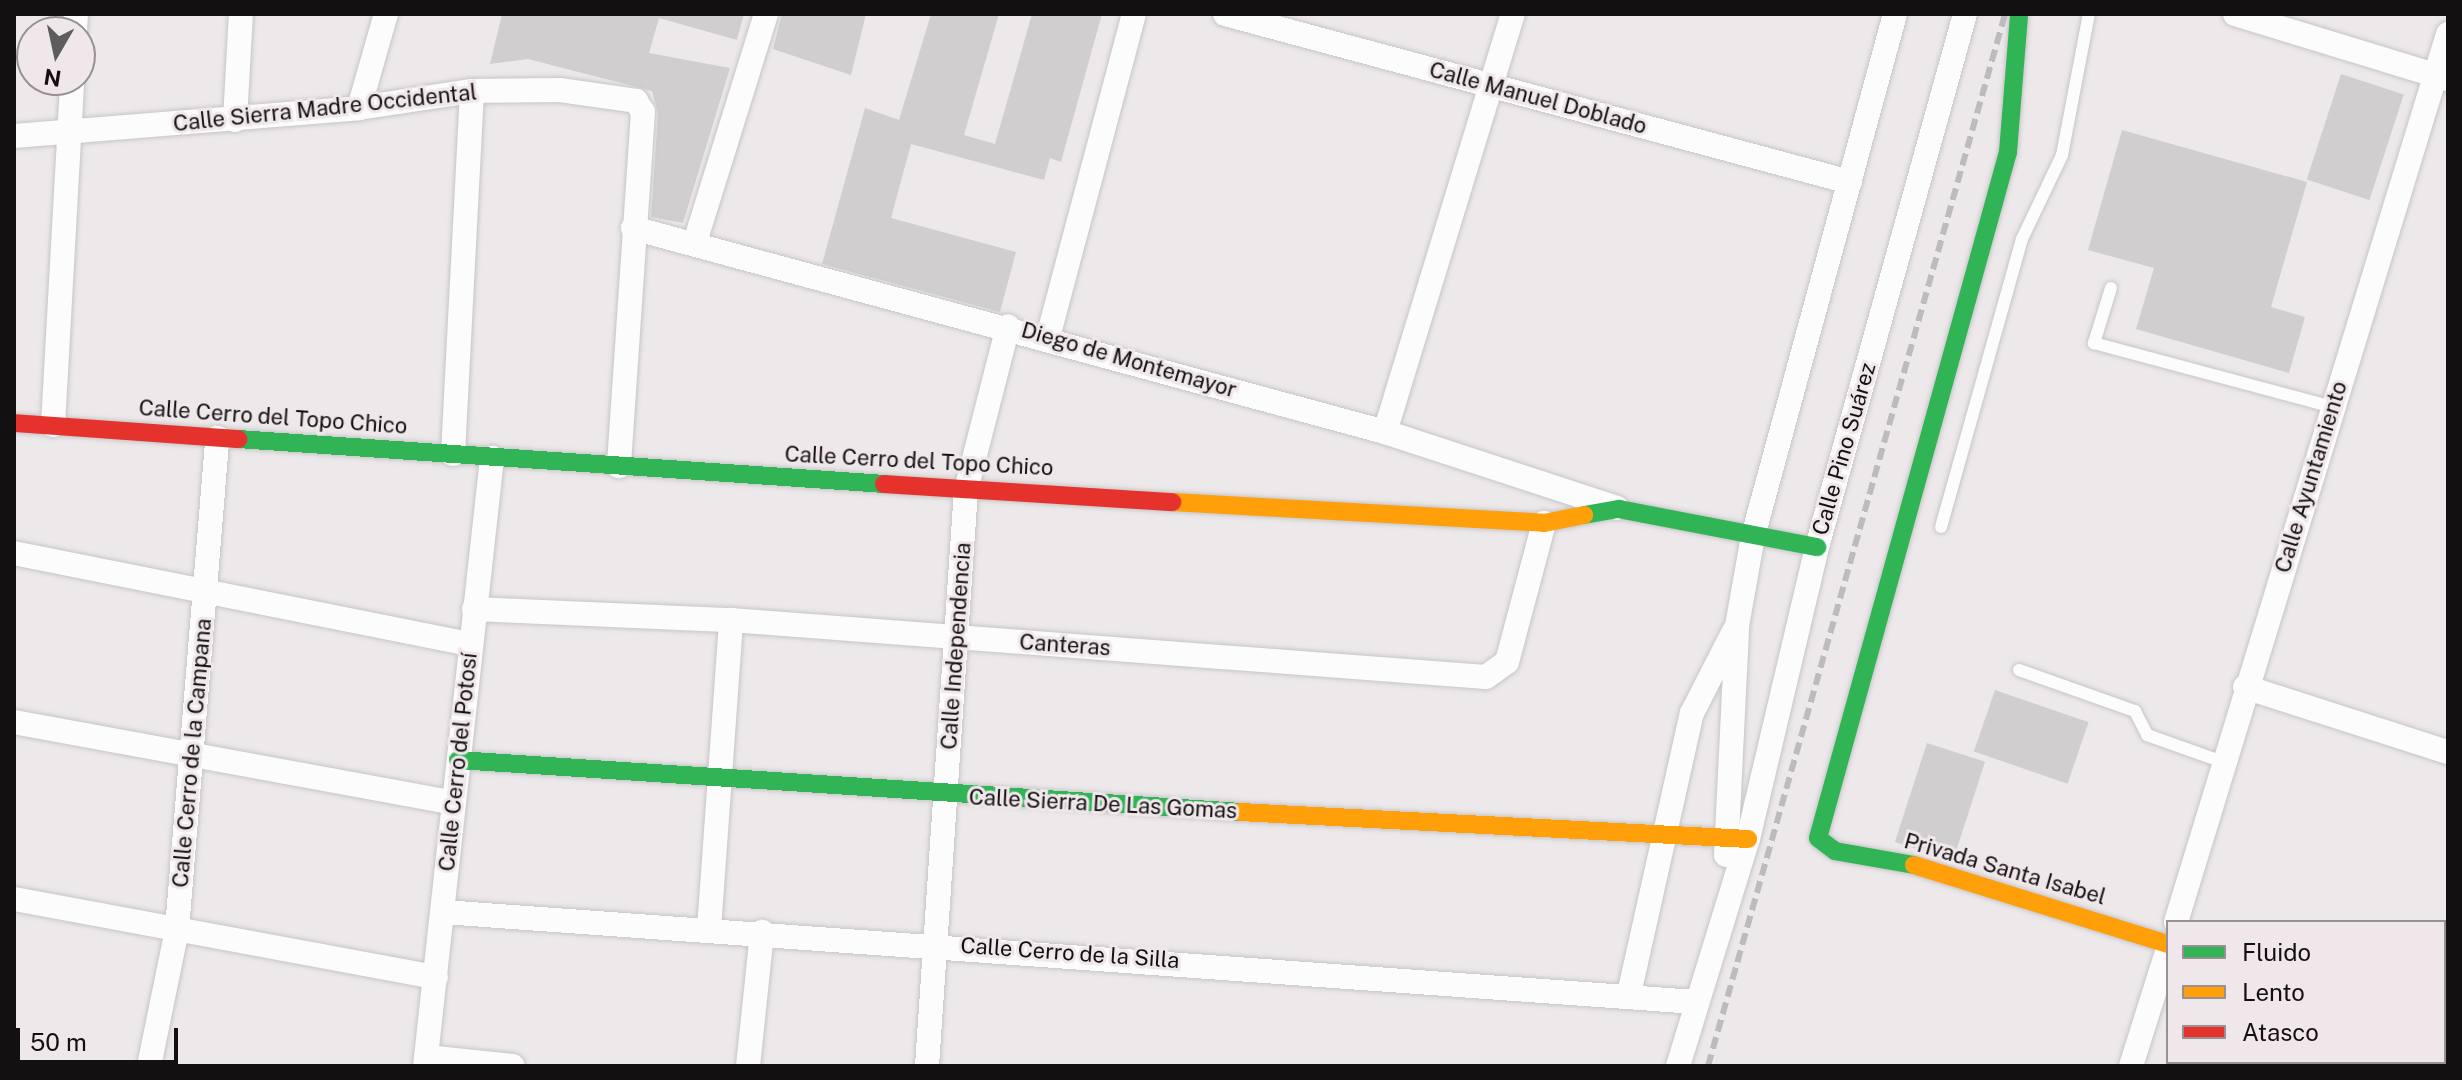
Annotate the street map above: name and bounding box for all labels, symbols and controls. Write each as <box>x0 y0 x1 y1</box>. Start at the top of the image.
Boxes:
north arrow <box>16 16 96 96</box>
street label: Calle Manuel Doblado <box>1426 56 1650 140</box>
text: N <box>42 64 63 92</box>
street label: Calle Sierra Madre Occidental <box>172 79 478 137</box>
street label: Diego de Montemayor <box>1018 317 1240 403</box>
street label: Calle Pino Suárez <box>1807 360 1881 538</box>
street label: Calle Ayuntamiento <box>2269 378 2353 576</box>
street label: Calle Cerro del Topo Chico <box>137 394 409 440</box>
street label: Calle Cerro del Topo Chico <box>784 441 1054 481</box>
street label: Calle Independencia <box>936 541 976 751</box>
street label: Calle Cerro de la Campana <box>167 617 217 889</box>
street label: Canteras <box>1018 629 1112 661</box>
street label: Calle Cerro del Potosí <box>433 651 483 873</box>
street label: Calle Sierra De Las Gomas <box>968 784 1238 824</box>
street label: Privada Santa Isabel <box>1901 828 2109 910</box>
legend <box>2166 920 2446 1064</box>
street label: Calle Cerro de la Silla <box>959 932 1181 974</box>
text: Fluido <box>2242 938 2311 966</box>
text: Lento <box>2242 978 2305 1006</box>
scale bar <box>20 1012 182 1062</box>
text: Atasco <box>2242 1018 2319 1046</box>
text: 50 m <box>30 1028 87 1056</box>

